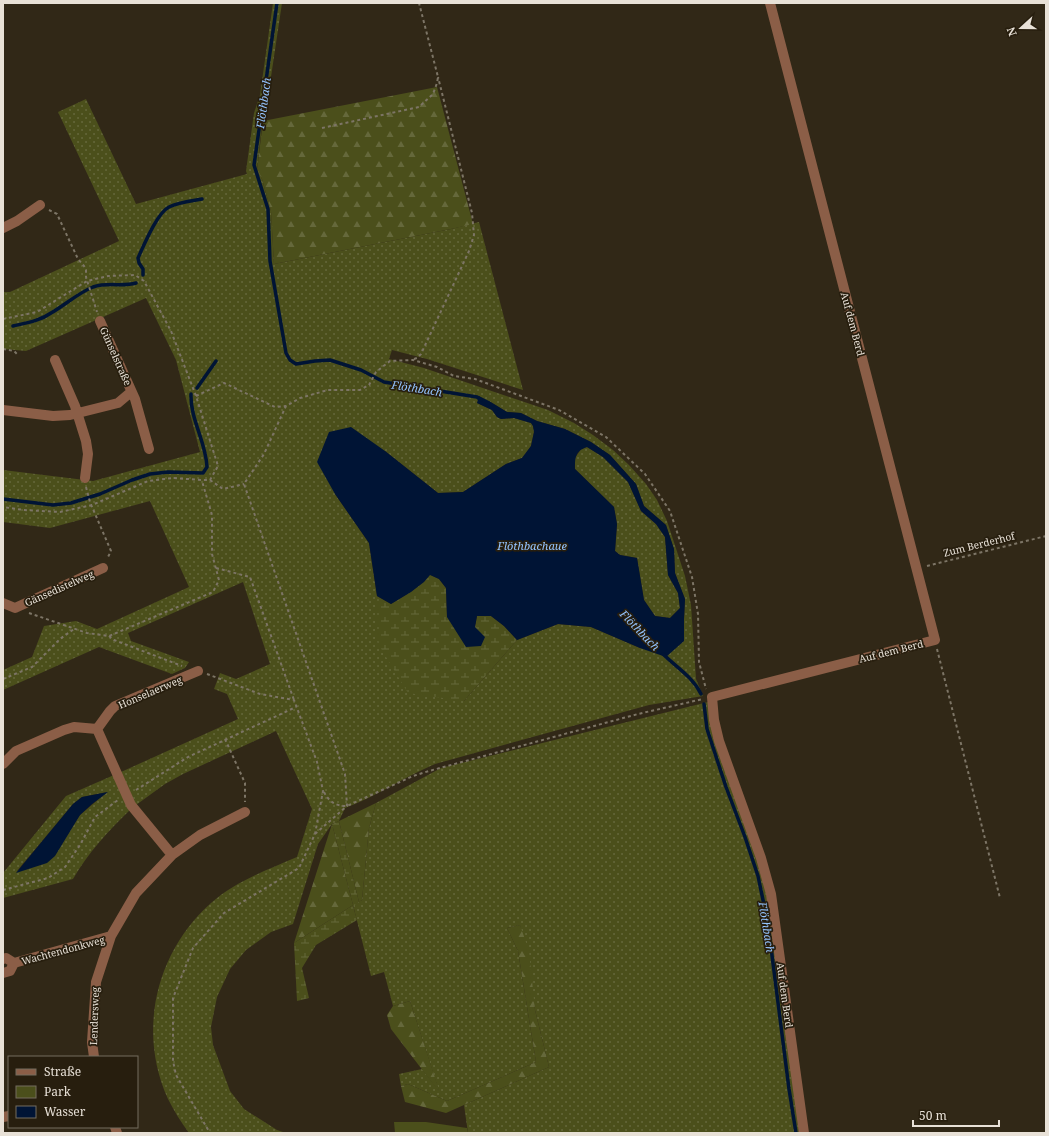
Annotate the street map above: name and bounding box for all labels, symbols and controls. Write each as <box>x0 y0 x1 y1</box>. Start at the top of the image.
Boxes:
north arrow <box>1001 8 1041 48</box>
text: N <box>1003 25 1020 38</box>
water label: Flöthbach <box>252 76 274 130</box>
street label: Auf dem Berd <box>838 290 868 358</box>
street label: Günselstraße <box>97 324 135 388</box>
water label: Flöthbach <box>390 376 444 399</box>
street label: Zum Berderhof <box>942 528 1017 560</box>
water label: Flöthbachaue <box>496 538 567 553</box>
street label: Gänsedistelweg <box>22 566 96 609</box>
water label: Flöthbach <box>616 606 663 654</box>
street label: Auf dem Berd <box>857 636 925 666</box>
street label: Honselaerweg <box>116 672 185 712</box>
water label: Flöthbach <box>755 900 778 954</box>
street label: Wachtendonkweg <box>20 932 107 968</box>
street label: Auf dem Berd <box>773 961 797 1029</box>
street label: Lendersweg <box>86 986 102 1045</box>
legend <box>8 1056 138 1128</box>
text: Straße <box>44 1063 81 1080</box>
text: Park <box>44 1083 72 1100</box>
scale bar <box>913 1102 999 1128</box>
text: Wasser <box>44 1103 86 1120</box>
text: 50 m <box>919 1107 947 1124</box>

